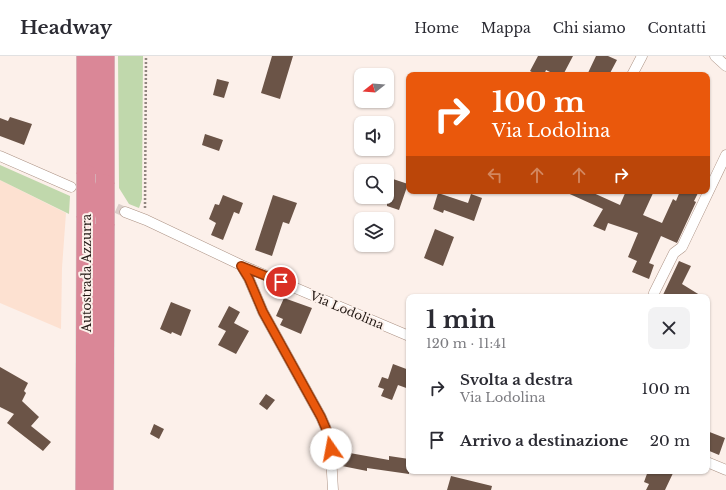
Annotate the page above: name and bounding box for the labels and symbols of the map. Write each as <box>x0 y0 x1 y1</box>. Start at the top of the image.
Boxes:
north arrow <box>354 68 394 108</box>
street label: Autostrada Azzurra <box>79 214 94 333</box>
pin <box>264 265 298 299</box>
street label: Via Lodolina <box>307 287 387 332</box>
position arrow <box>310 428 352 470</box>

